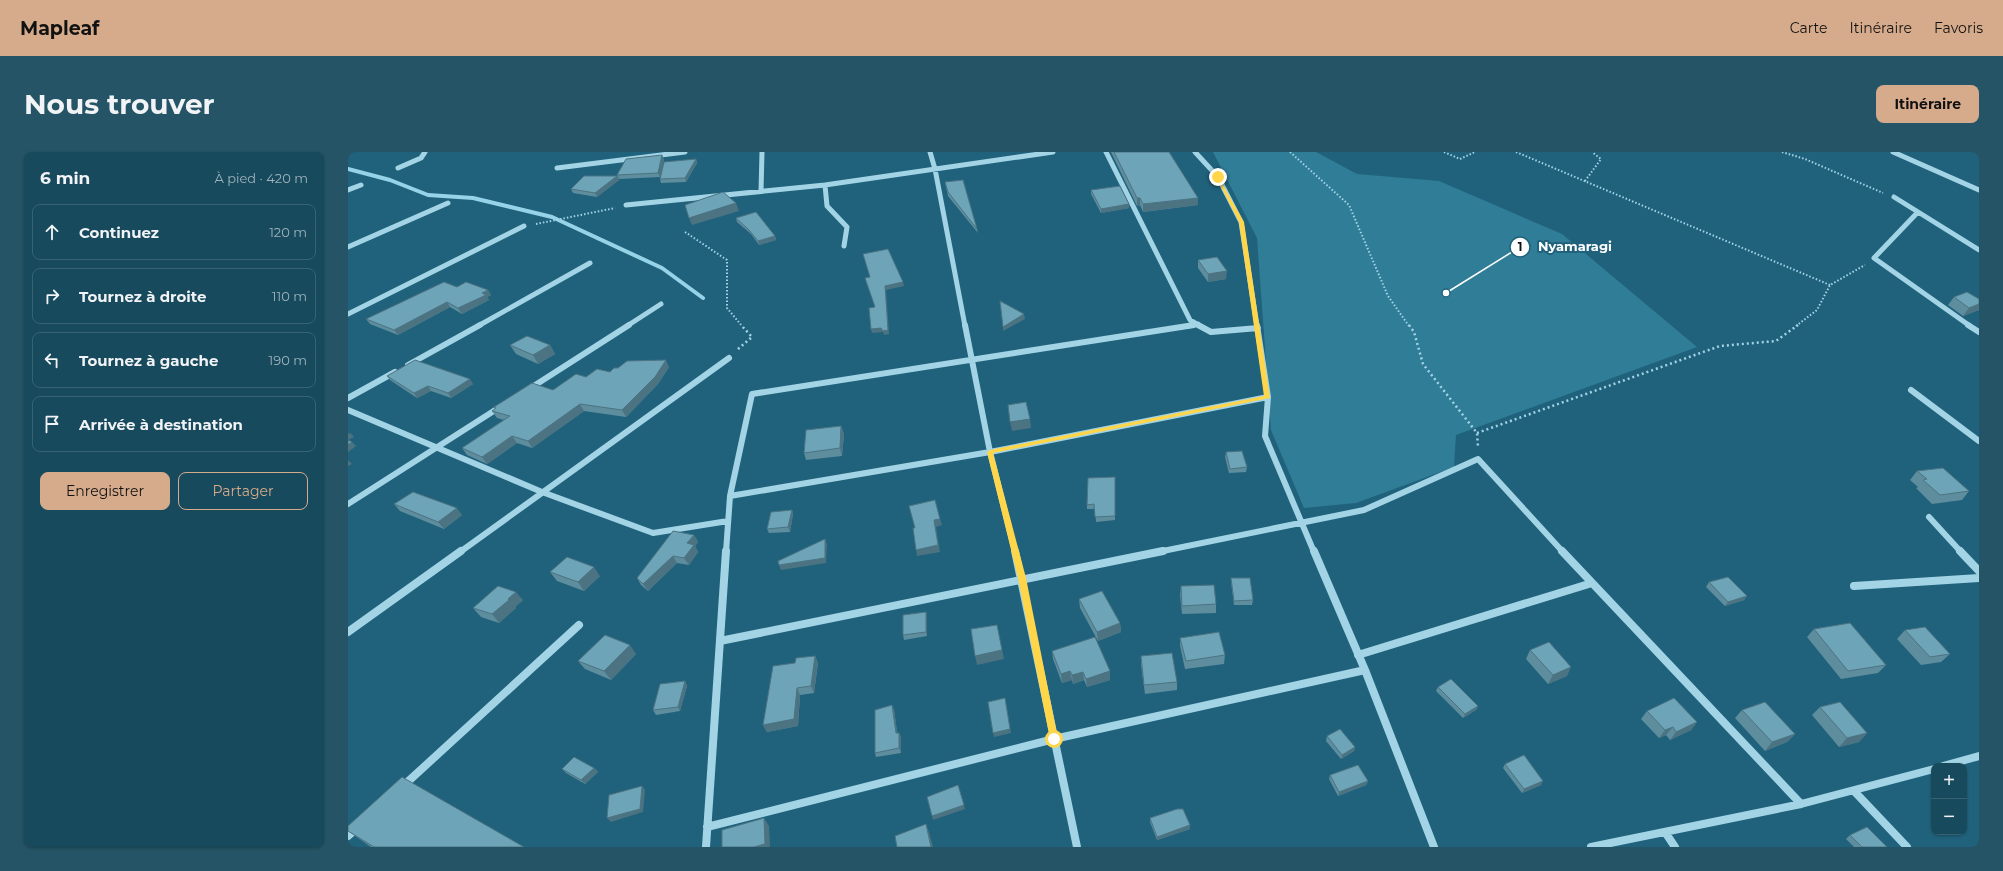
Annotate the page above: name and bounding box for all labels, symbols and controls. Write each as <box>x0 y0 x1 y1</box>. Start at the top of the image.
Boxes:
text: Mapleaf <box>20 17 99 40</box>
text: Carte <box>1790 19 1827 37</box>
text: Itinéraire <box>1849 19 1912 37</box>
text: Favoris <box>1934 19 1983 37</box>
button: Itinéraire <box>1876 85 1979 123</box>
text: Nous trouver <box>24 87 215 121</box>
text: 6 min <box>40 168 90 188</box>
route end <box>1209 168 1227 186</box>
text: À pied · 420 m <box>214 170 308 186</box>
icon: ahead <box>41 221 63 243</box>
text: Continuez <box>79 223 159 242</box>
text: 120 m <box>269 224 307 240</box>
callout: Nyamaragi <box>1510 234 1619 259</box>
text: Nyamaragi <box>1538 238 1612 254</box>
text: 1 <box>1518 239 1522 254</box>
icon: right <box>41 285 63 307</box>
text: Tournez à droite <box>79 287 207 306</box>
text: 110 m <box>272 288 307 304</box>
icon: left <box>41 349 63 371</box>
text: Tournez à gauche <box>79 351 218 370</box>
text: 190 m <box>269 352 307 368</box>
icon: arrive <box>41 413 63 435</box>
text: Arrivée à destination <box>79 415 243 434</box>
button: Enregistrer <box>40 472 170 510</box>
button: Partager <box>178 472 308 510</box>
route start <box>1045 730 1063 748</box>
map controls <box>1931 763 1967 835</box>
button: + <box>1931 763 1967 799</box>
button: − <box>1931 799 1967 835</box>

